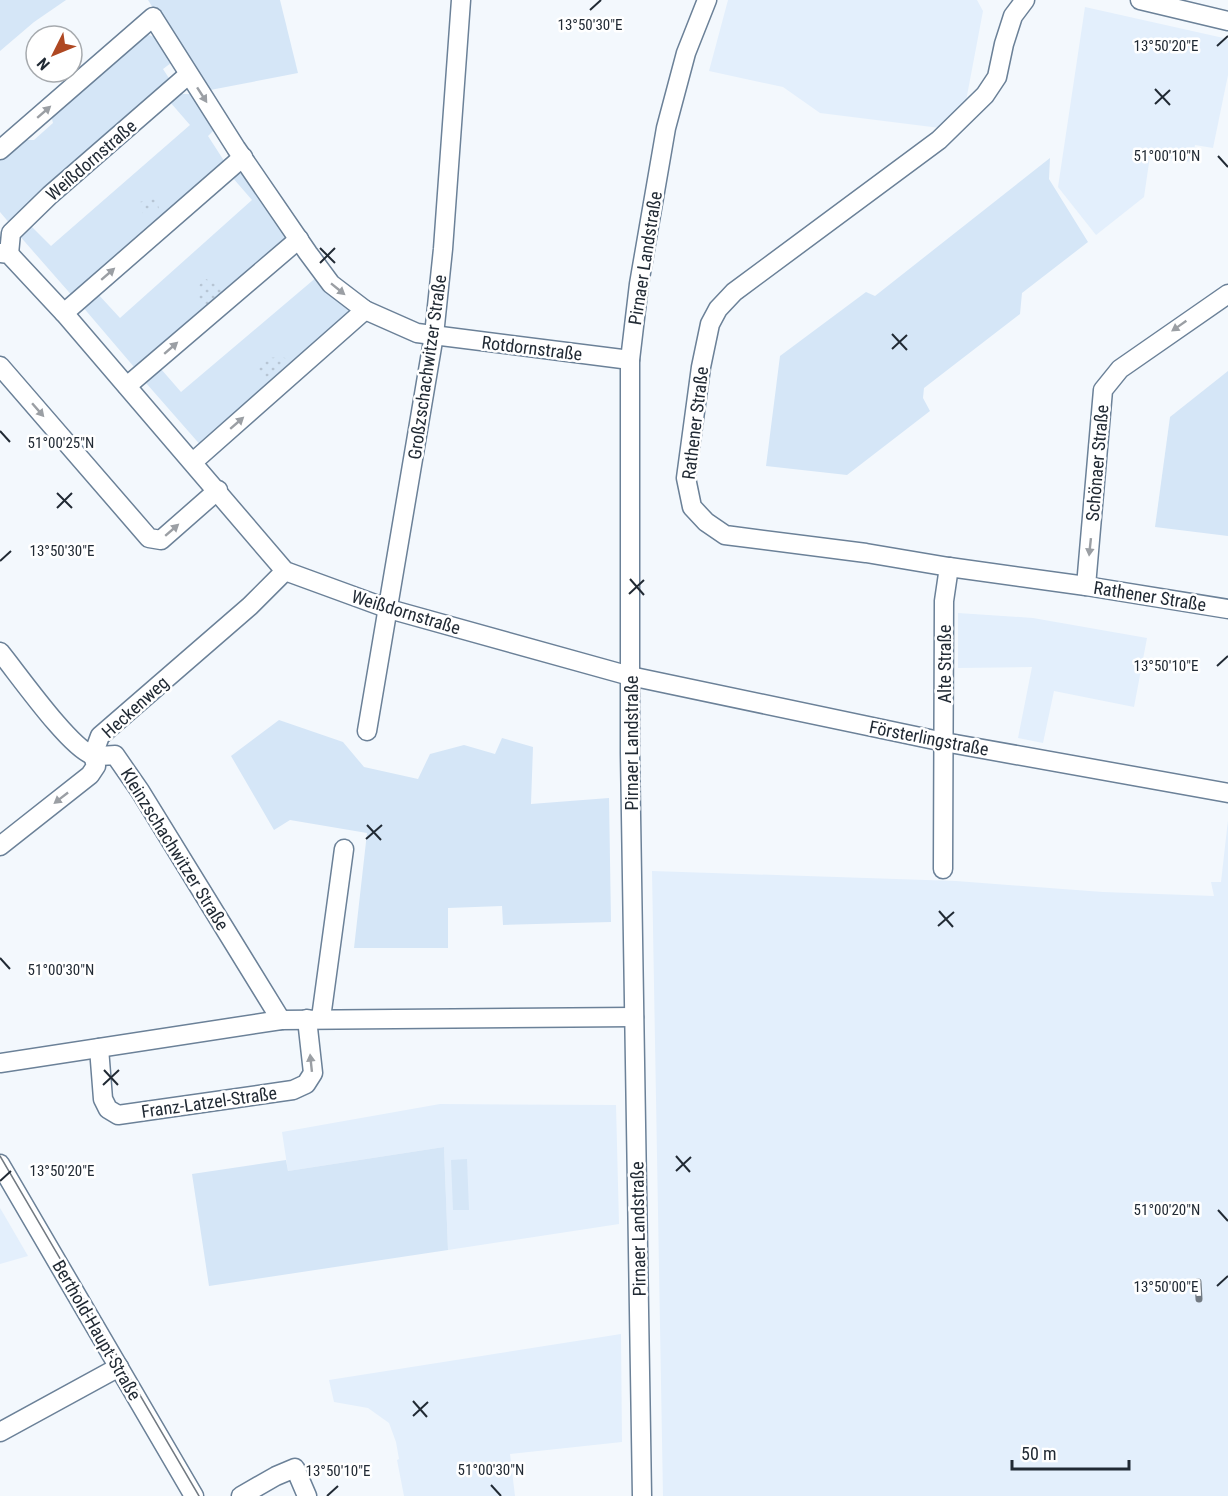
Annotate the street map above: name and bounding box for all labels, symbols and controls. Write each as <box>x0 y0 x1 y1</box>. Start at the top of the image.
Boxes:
text: 13°50'30"E <box>558 16 622 34</box>
north arrow <box>24 24 84 84</box>
text: 13°50'20"E <box>1134 37 1198 55</box>
text: N <box>33 54 54 74</box>
one-way arrow <box>196 87 208 103</box>
one-way arrow <box>36 106 51 119</box>
street label: Weißdornstraße <box>42 115 140 205</box>
text: 51°00'10"N <box>1134 147 1200 165</box>
street label: Pirnaer Landstraße <box>624 190 666 326</box>
one-way arrow <box>100 268 115 281</box>
street label: Großzschachwitzer Straße <box>404 273 450 461</box>
one-way arrow <box>330 283 346 296</box>
one-way arrow <box>1172 320 1188 332</box>
street label: Rotdornstraße <box>480 331 584 365</box>
one-way arrow <box>163 342 178 355</box>
street label: Rathener Straße <box>678 365 712 481</box>
one-way arrow <box>31 402 44 417</box>
street label: Schönaer Straße <box>1081 404 1113 522</box>
one-way arrow <box>229 417 244 430</box>
text: 51°00'25"N <box>28 434 94 452</box>
one-way arrow <box>164 524 179 537</box>
one-way arrow <box>1085 538 1095 557</box>
text: 13°50'30"E <box>30 542 94 560</box>
street label: Rathener Straße <box>1092 577 1208 615</box>
street label: Weißdornstraße <box>349 585 463 639</box>
street label: Alte Straße <box>934 625 955 703</box>
text: 13°50'10"E <box>1134 657 1198 675</box>
street label: Heckenweg <box>97 672 173 742</box>
street label: Pirnaer Landstraße <box>621 676 642 810</box>
street label: Försterlingstraße <box>867 716 991 760</box>
street label: Kleinzschachwitzer Straße <box>116 764 234 934</box>
one-way arrow <box>54 792 70 804</box>
text: 51°00'30"N <box>28 961 94 979</box>
one-way arrow <box>306 1053 316 1072</box>
street label: Franz-Latzel-Straße <box>140 1082 278 1122</box>
street label: Pirnaer Landstraße <box>626 1161 650 1297</box>
text: 13°50'20"E <box>30 1162 94 1180</box>
text: 51°00'20"N <box>1134 1201 1200 1219</box>
street label: Berthold-Haupt-Straße <box>48 1256 146 1404</box>
text: 13°50'00"E <box>1134 1278 1198 1296</box>
scale bar <box>1012 1433 1129 1471</box>
text: 50 m <box>1021 1443 1056 1464</box>
text: 51°00'30"N <box>458 1461 524 1479</box>
text: 13°50'10"E <box>306 1462 370 1480</box>

